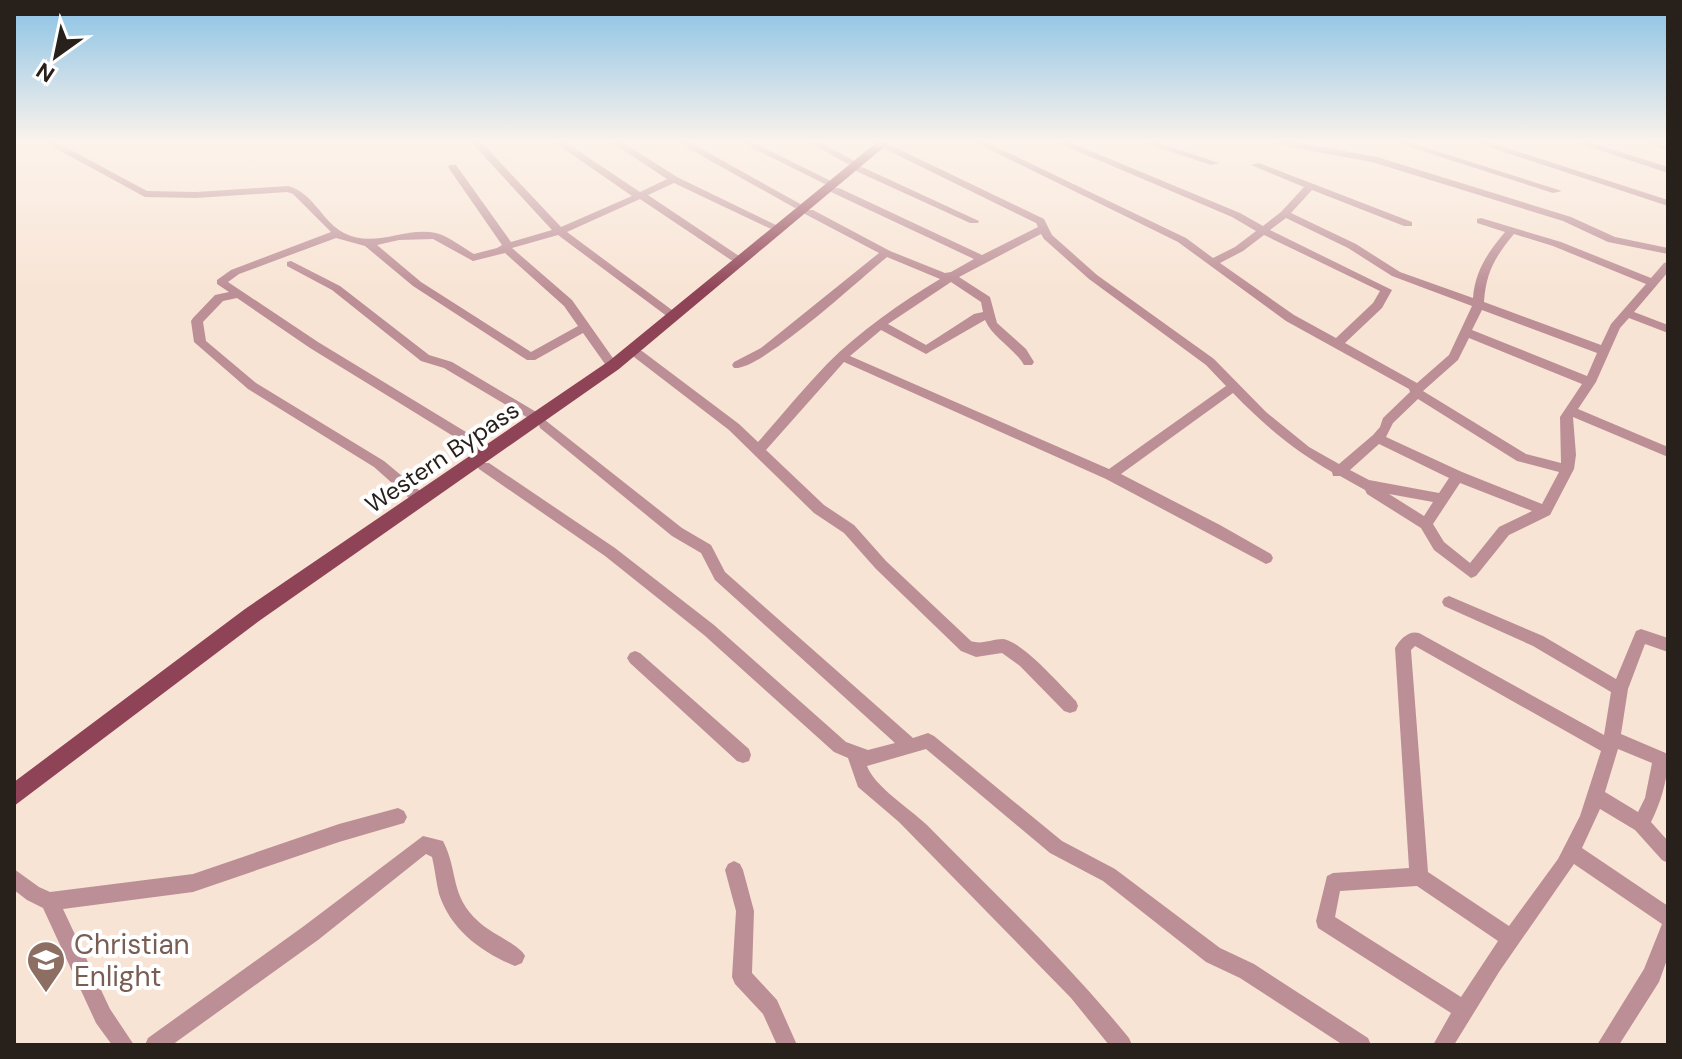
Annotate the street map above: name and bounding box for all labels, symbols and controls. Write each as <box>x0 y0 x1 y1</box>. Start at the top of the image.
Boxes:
north arrow <box>16 16 96 96</box>
text: N <box>31 56 60 89</box>
street label: Western Bypass <box>359 394 525 520</box>
place label: Christian Enlight <box>74 926 190 995</box>
school or university icon: Christian Enlight <box>25 939 67 994</box>

